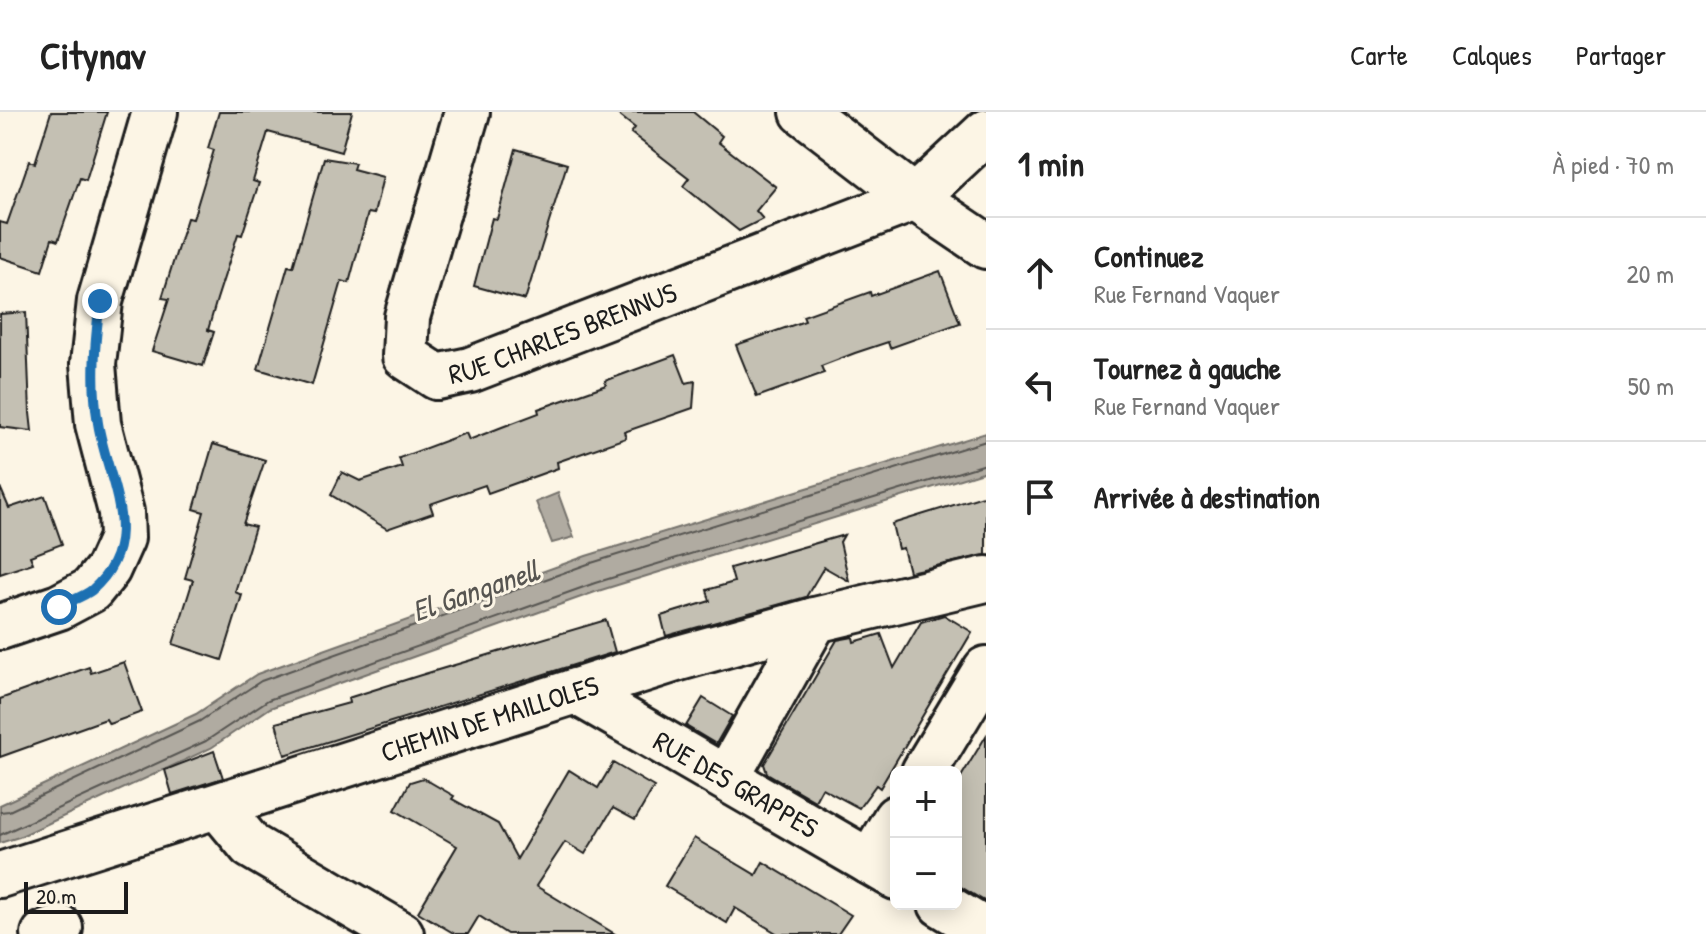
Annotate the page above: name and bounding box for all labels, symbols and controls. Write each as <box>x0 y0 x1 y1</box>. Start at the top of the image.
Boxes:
text: Citynav <box>40 29 146 81</box>
text: Carte <box>1350 36 1408 74</box>
text: Calques <box>1452 36 1532 74</box>
text: Partager <box>1576 36 1666 74</box>
text: 1 min <box>1018 141 1084 187</box>
text: À pied · 70 m <box>1553 147 1674 182</box>
text: Continuez <box>1094 236 1203 276</box>
icon: ahead <box>1018 251 1062 295</box>
text: 20 m <box>1627 256 1674 291</box>
street label: RUE CHARLES BRENNUS <box>445 273 682 393</box>
text: Rue Fernand Vaquer <box>1094 276 1280 311</box>
route end <box>82 283 118 319</box>
text: Tournez à gauche <box>1094 348 1281 388</box>
icon: left <box>1018 363 1062 407</box>
text: 50 m <box>1628 368 1674 403</box>
text: Rue Fernand Vaquer <box>1094 388 1280 423</box>
icon: arrive <box>1018 475 1062 519</box>
text: Arrivée à destination <box>1094 477 1320 517</box>
water label: El Ganganell <box>406 549 546 631</box>
route start <box>41 589 77 625</box>
street label: CHEMIN DE MAILLOLES <box>376 666 603 771</box>
street label: RUE DES GRAPPES <box>647 722 825 847</box>
map controls <box>890 766 962 910</box>
button: + <box>890 766 962 838</box>
button: − <box>890 838 962 910</box>
scale bar <box>24 878 128 914</box>
text: 20 m <box>36 881 76 911</box>

